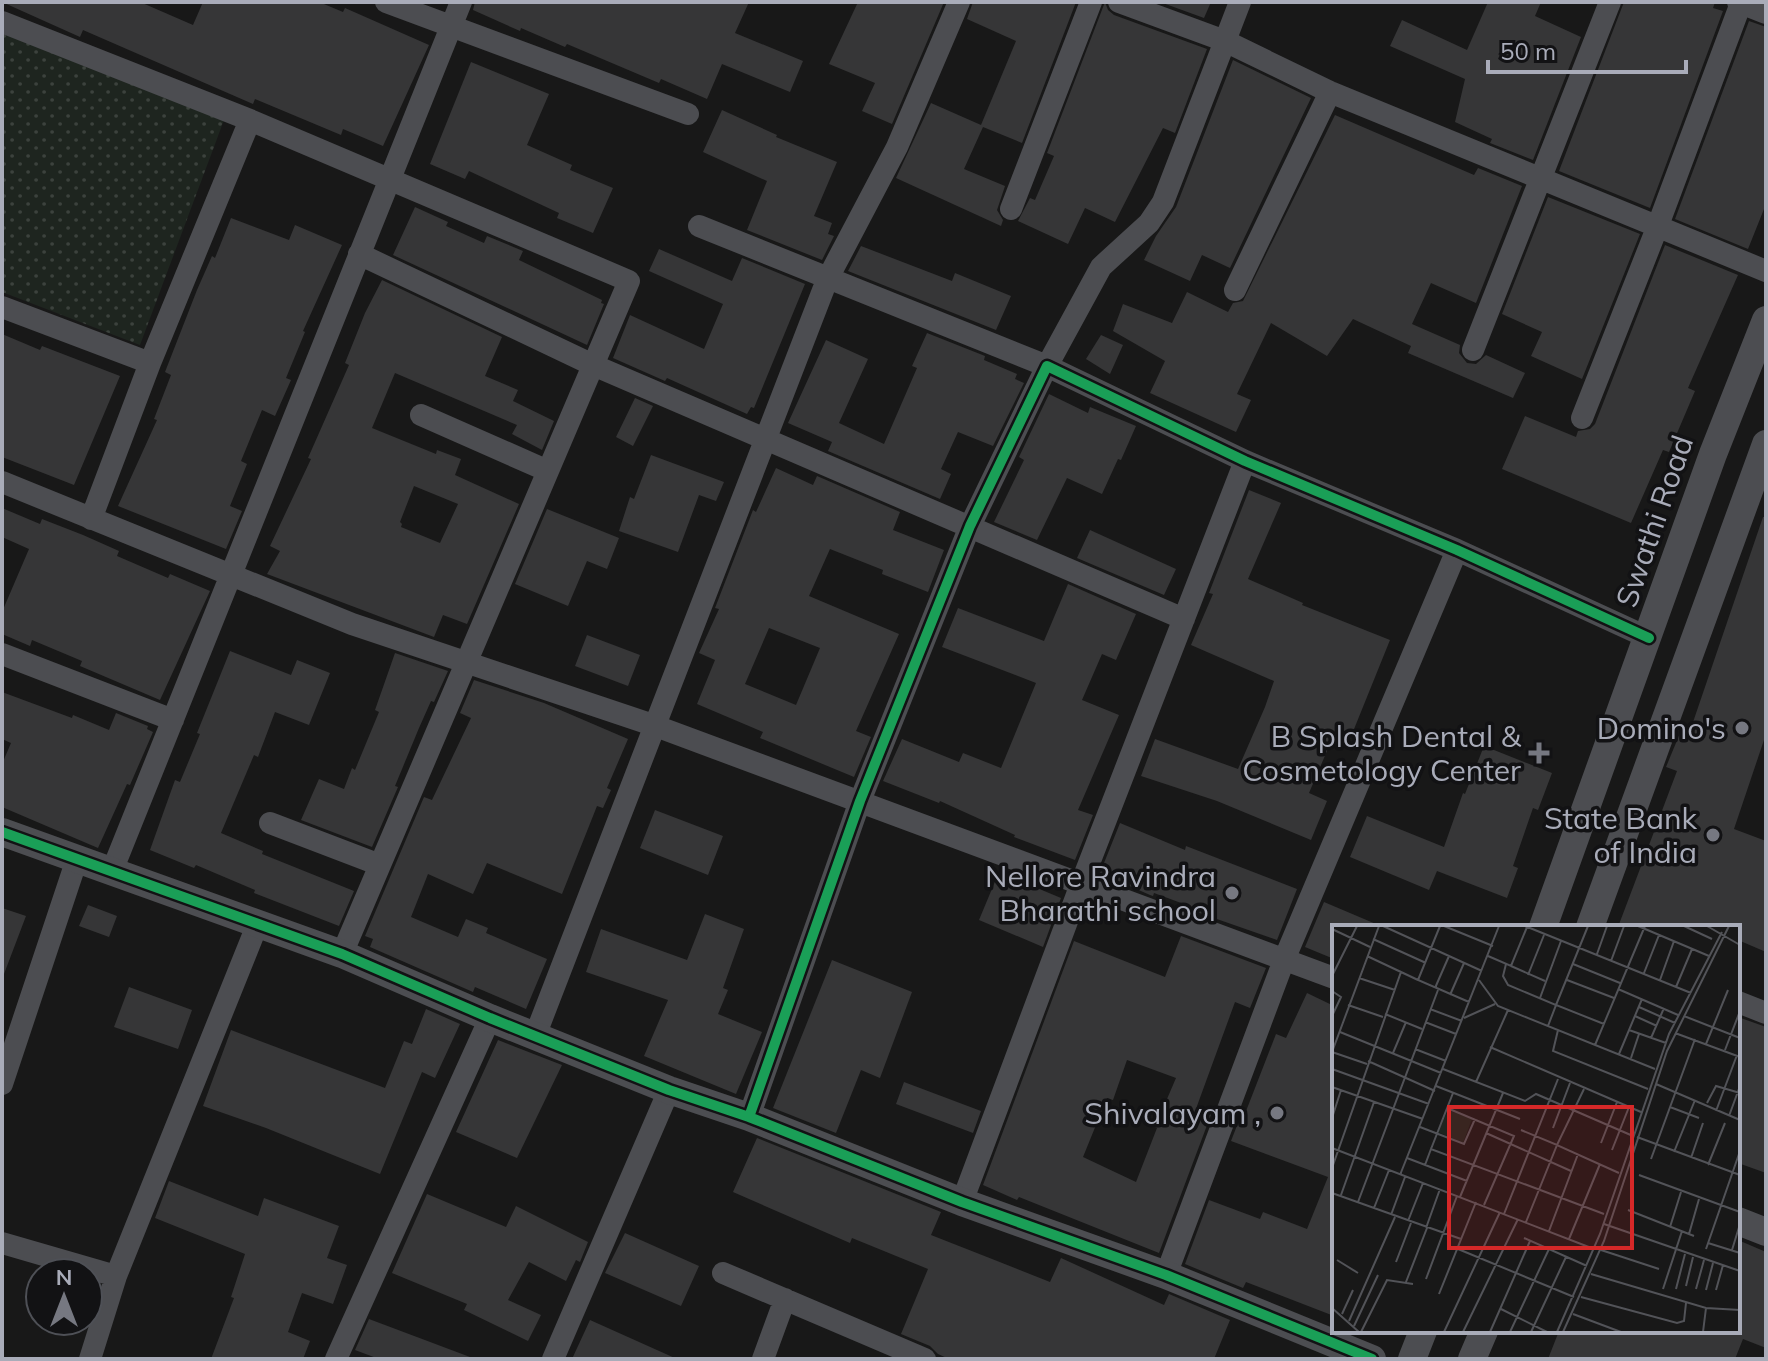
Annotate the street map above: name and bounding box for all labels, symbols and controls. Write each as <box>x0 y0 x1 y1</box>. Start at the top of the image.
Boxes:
scale bar <box>1488 24 1686 74</box>
text: 50 m <box>1500 36 1556 66</box>
street label: Swathi Road <box>1607 430 1701 612</box>
place label: Domino's <box>1597 709 1726 747</box>
place label: B Splash Dental & Cosmetology Center <box>1242 717 1522 789</box>
marker: Domino's <box>1733 719 1751 737</box>
marker: B Splash Dental & Cosmetology Center <box>1528 742 1550 764</box>
place label: State Bank of India <box>1544 799 1698 871</box>
marker: State Bank of India <box>1704 826 1722 844</box>
place label: Nellore Ravindra Bharathi school <box>985 857 1216 929</box>
marker: Nellore Ravindra Bharathi school <box>1223 884 1241 902</box>
inset map <box>1332 925 1740 1333</box>
place label: Shivalayam , <box>1084 1094 1261 1132</box>
marker: Shivalayam , <box>1268 1104 1286 1122</box>
north arrow <box>24 1257 104 1337</box>
text: N <box>56 1263 72 1291</box>

